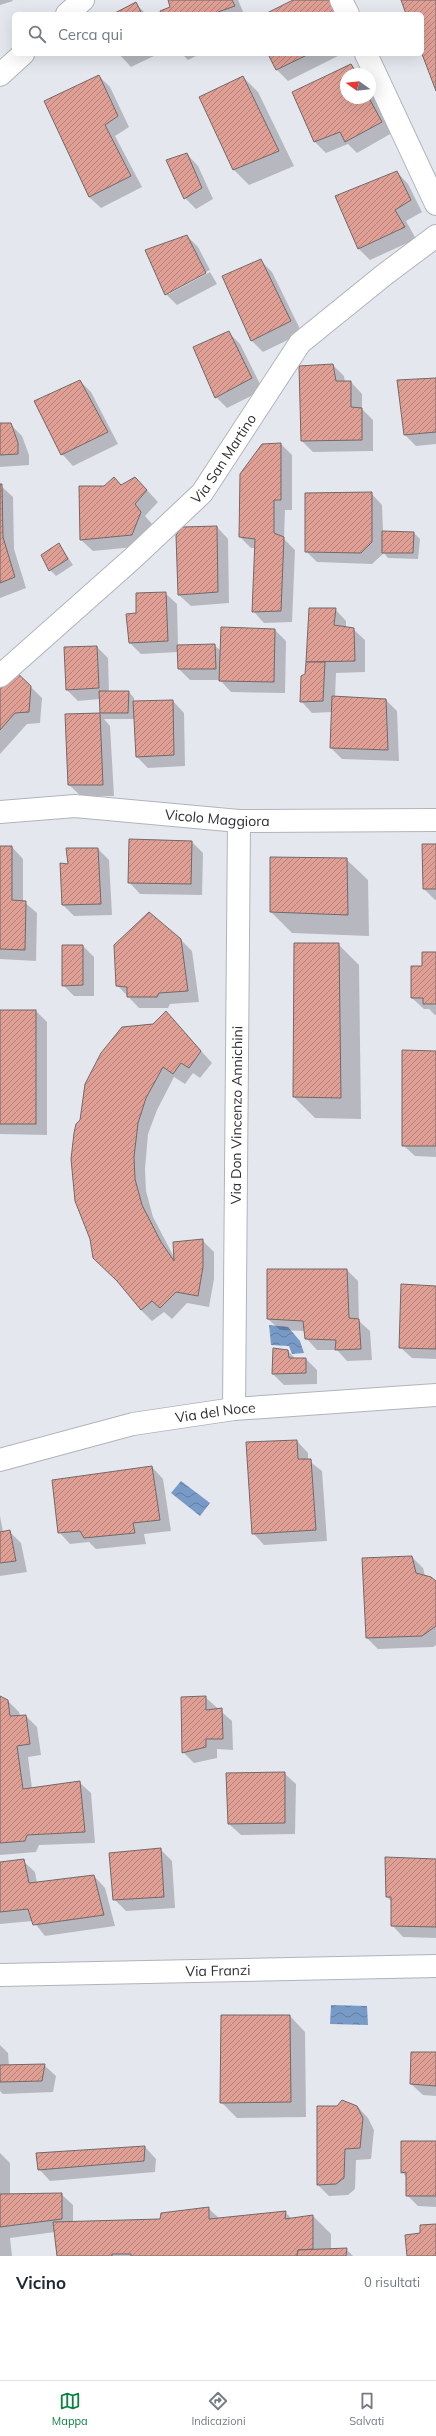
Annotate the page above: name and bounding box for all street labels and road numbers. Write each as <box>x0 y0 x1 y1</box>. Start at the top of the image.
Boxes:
street label: Via San Martino <box>187 410 260 508</box>
street label: Vicolo Maggiora <box>164 805 270 830</box>
street label: Via Don Vincenzo Annichini <box>227 1026 246 1204</box>
street label: Via del Noce <box>174 1399 256 1427</box>
street label: Via Franzi <box>185 1961 251 1980</box>

